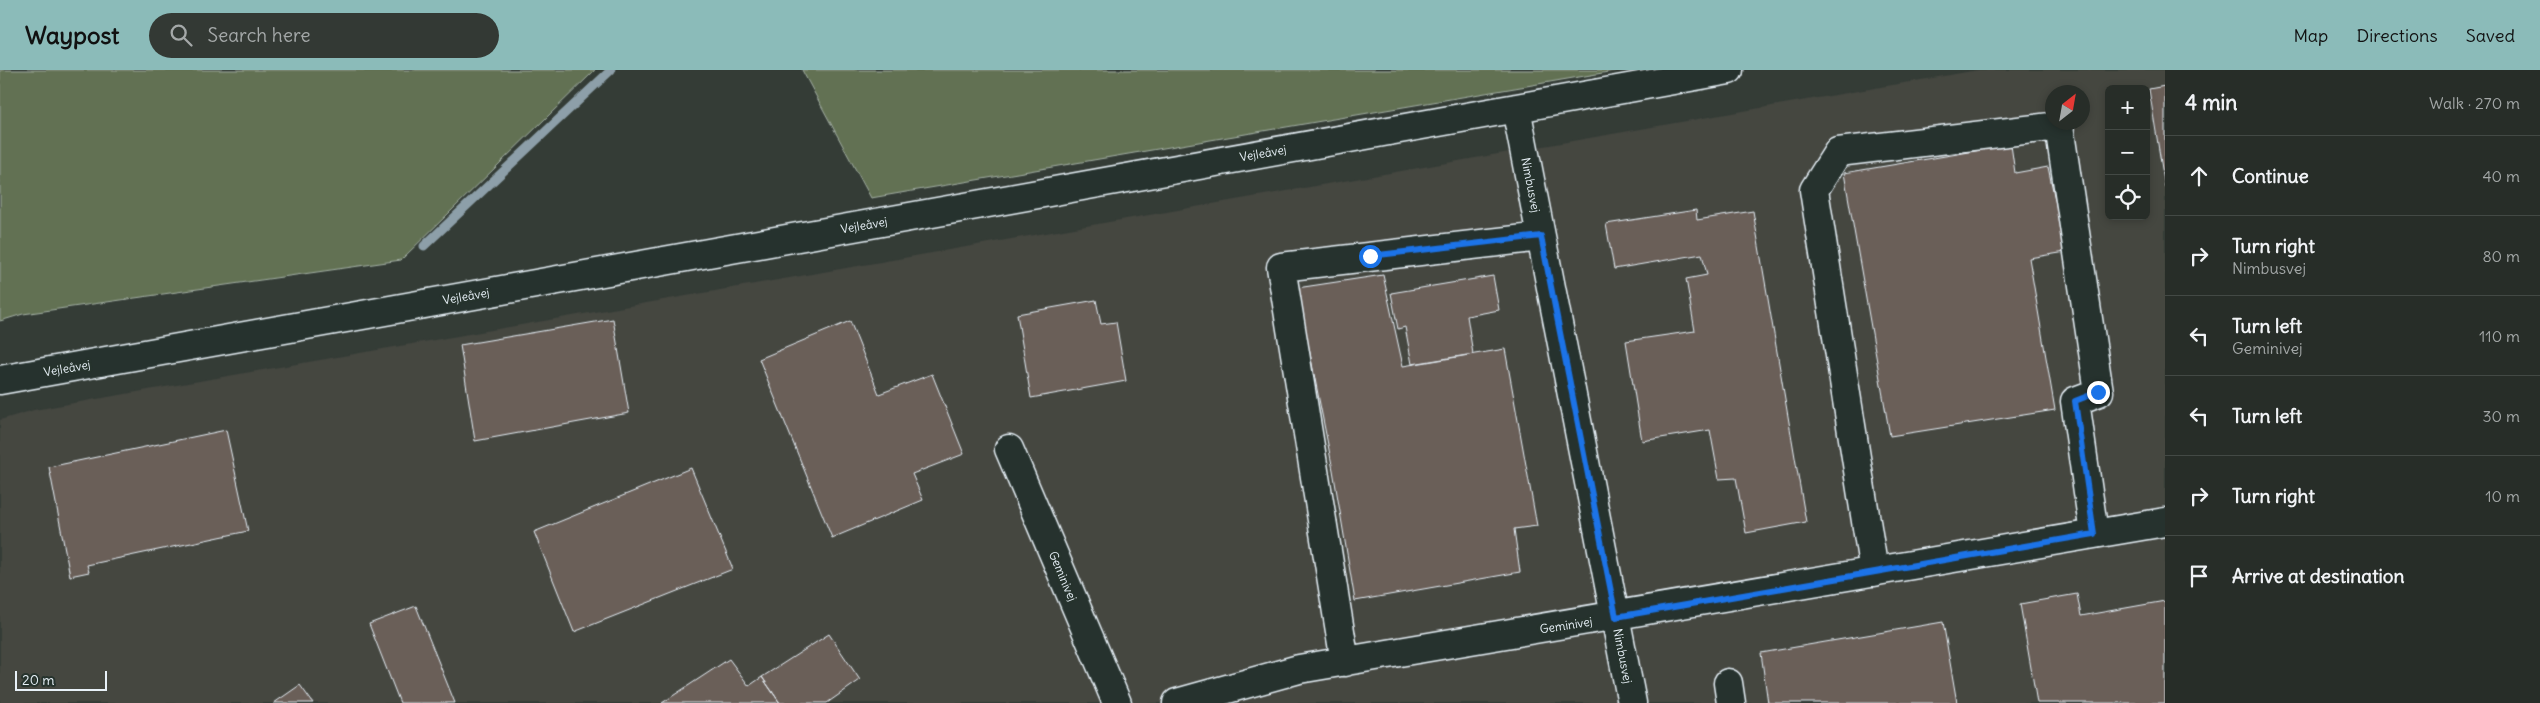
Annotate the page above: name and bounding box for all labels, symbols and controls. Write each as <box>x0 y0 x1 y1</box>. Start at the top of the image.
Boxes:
search box <box>149 13 499 58</box>
text: Waypost <box>25 20 119 50</box>
icon: search <box>167 21 195 49</box>
text: Search here <box>207 23 310 47</box>
text: Map <box>2293 24 2328 47</box>
text: Directions <box>2356 24 2438 47</box>
text: Saved <box>2466 24 2515 47</box>
north arrow <box>2045 85 2090 130</box>
map controls <box>2105 85 2150 220</box>
button: + <box>2105 85 2150 130</box>
text: 4 min <box>2185 89 2237 116</box>
text: Walk · 270 m <box>2429 93 2520 113</box>
button: − <box>2105 130 2150 175</box>
street label: Vejleåvej <box>1238 142 1288 164</box>
street label: Nimbusvej <box>1518 156 1544 214</box>
icon: ahead <box>2185 162 2213 190</box>
text: Continue <box>2232 164 2309 188</box>
text: 40 m <box>2482 166 2520 186</box>
button: locate <box>2105 175 2150 220</box>
street label: Vejleåvej <box>839 214 889 236</box>
text: Turn right <box>2232 234 2315 258</box>
icon: right <box>2185 242 2213 270</box>
route start <box>1359 245 1382 268</box>
text: 80 m <box>2482 246 2520 266</box>
text: Nimbusvej <box>2232 258 2306 278</box>
street label: Vejleåvej <box>441 285 491 307</box>
text: Turn left <box>2232 314 2302 338</box>
icon: left <box>2185 322 2213 350</box>
text: 110 m <box>2479 326 2520 346</box>
text: Geminivej <box>2232 338 2303 358</box>
street label: Vejleåvej <box>42 357 92 379</box>
route end <box>2087 381 2110 404</box>
icon: left <box>2185 402 2213 430</box>
text: Turn left <box>2232 404 2302 428</box>
text: 30 m <box>2483 406 2520 426</box>
icon: right <box>2185 482 2213 510</box>
text: Turn right <box>2232 484 2315 508</box>
text: 10 m <box>2485 486 2520 506</box>
street label: Geminivej <box>1046 549 1080 603</box>
icon: arrive <box>2185 562 2213 590</box>
text: Arrive at destination <box>2232 564 2405 588</box>
street label: Geminivej <box>1539 613 1593 637</box>
street label: Nimbusvej <box>1610 627 1636 685</box>
scale bar <box>15 668 108 691</box>
text: 20 m <box>22 671 55 689</box>

